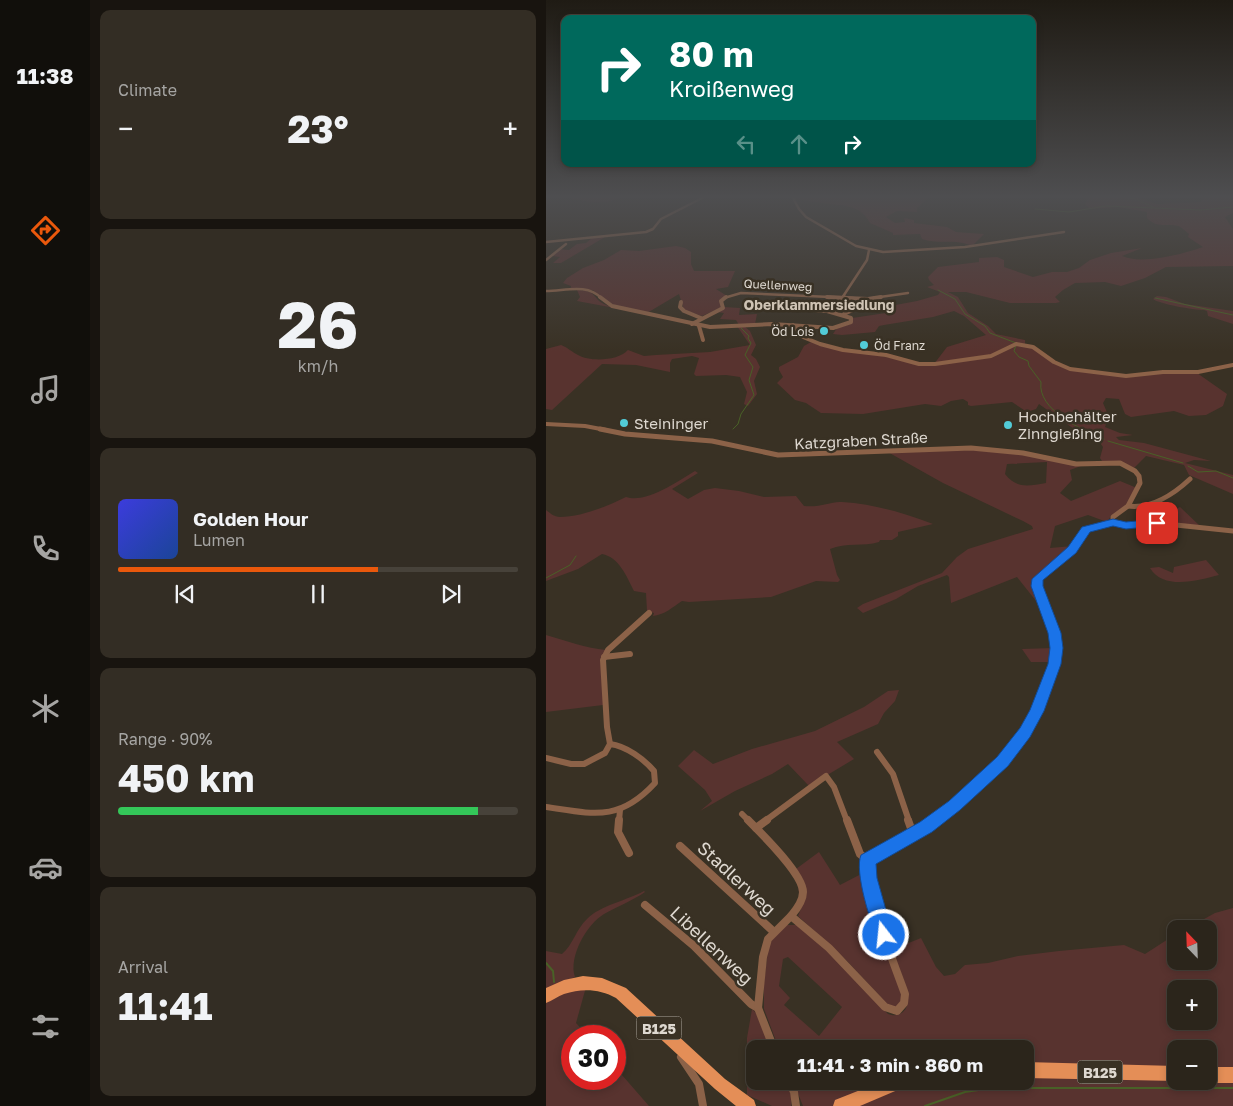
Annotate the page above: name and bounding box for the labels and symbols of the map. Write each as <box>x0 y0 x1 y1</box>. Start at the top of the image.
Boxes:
street label: Quellenweg <box>743 276 813 294</box>
district label: Oberklammersiedlung <box>744 296 894 313</box>
place label: Öd Lois <box>771 324 814 339</box>
marker: Öd Lois <box>818 325 830 337</box>
place label: Öd Franz <box>874 338 925 353</box>
marker: Öd Franz <box>858 339 870 351</box>
place label: Hochbehälter Zinngießing <box>1018 407 1117 442</box>
place label: Steininger <box>634 414 708 432</box>
marker: Steininger <box>618 417 630 429</box>
marker: Hochbehälter Zinngießing <box>1002 419 1014 431</box>
street label: Katzgraben Straße <box>794 427 929 452</box>
pin <box>1136 502 1178 544</box>
street label: Stadlerweg <box>693 836 781 920</box>
street label: Libellenweg <box>666 901 758 989</box>
position arrow <box>857 908 909 960</box>
north arrow <box>1167 920 1217 970</box>
road number: B125 <box>636 1016 682 1040</box>
speed limit sign: 30 <box>561 1025 626 1090</box>
road number: B125 <box>1078 1060 1122 1084</box>

